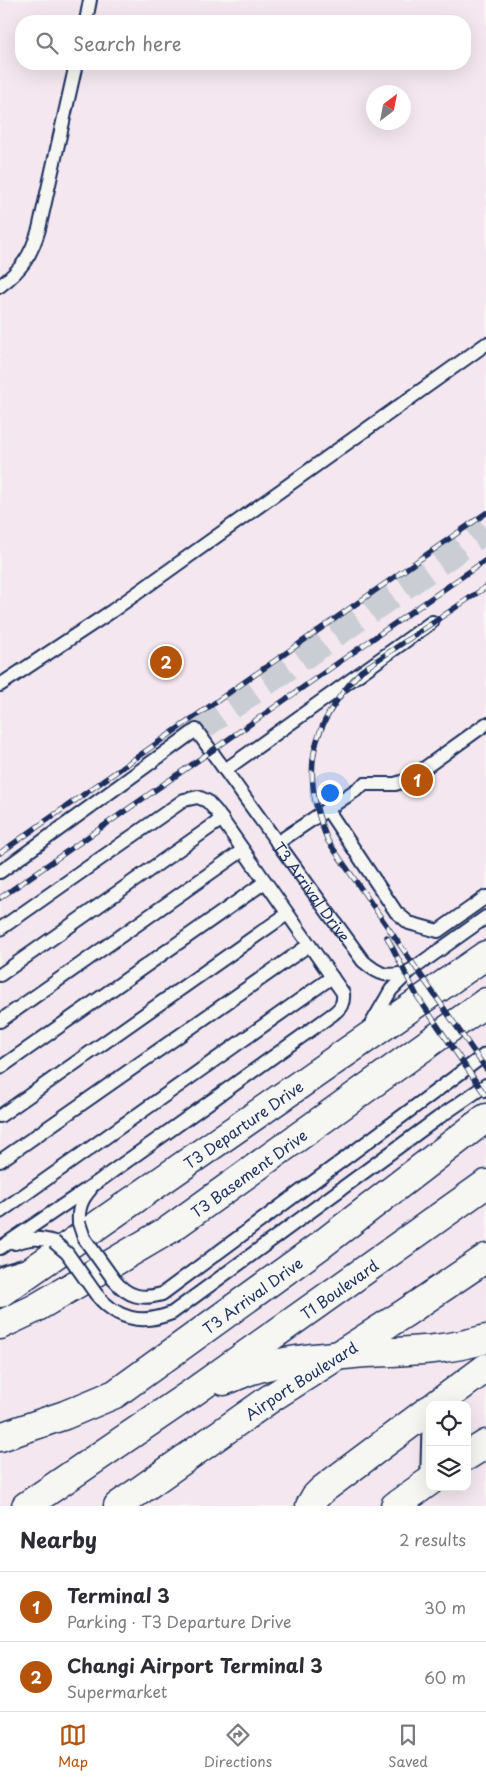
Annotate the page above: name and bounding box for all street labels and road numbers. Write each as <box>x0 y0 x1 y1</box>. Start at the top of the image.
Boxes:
street label: T3 Arrival Drive <box>268 836 357 946</box>
street label: T3 Departure Drive <box>179 1074 307 1174</box>
street label: T3 Basement Drive <box>186 1123 311 1222</box>
street label: T3 Arrival Drive <box>197 1251 307 1339</box>
street label: T1 Boulevard <box>295 1253 382 1324</box>
street label: Airport Boulevard <box>240 1335 361 1425</box>

